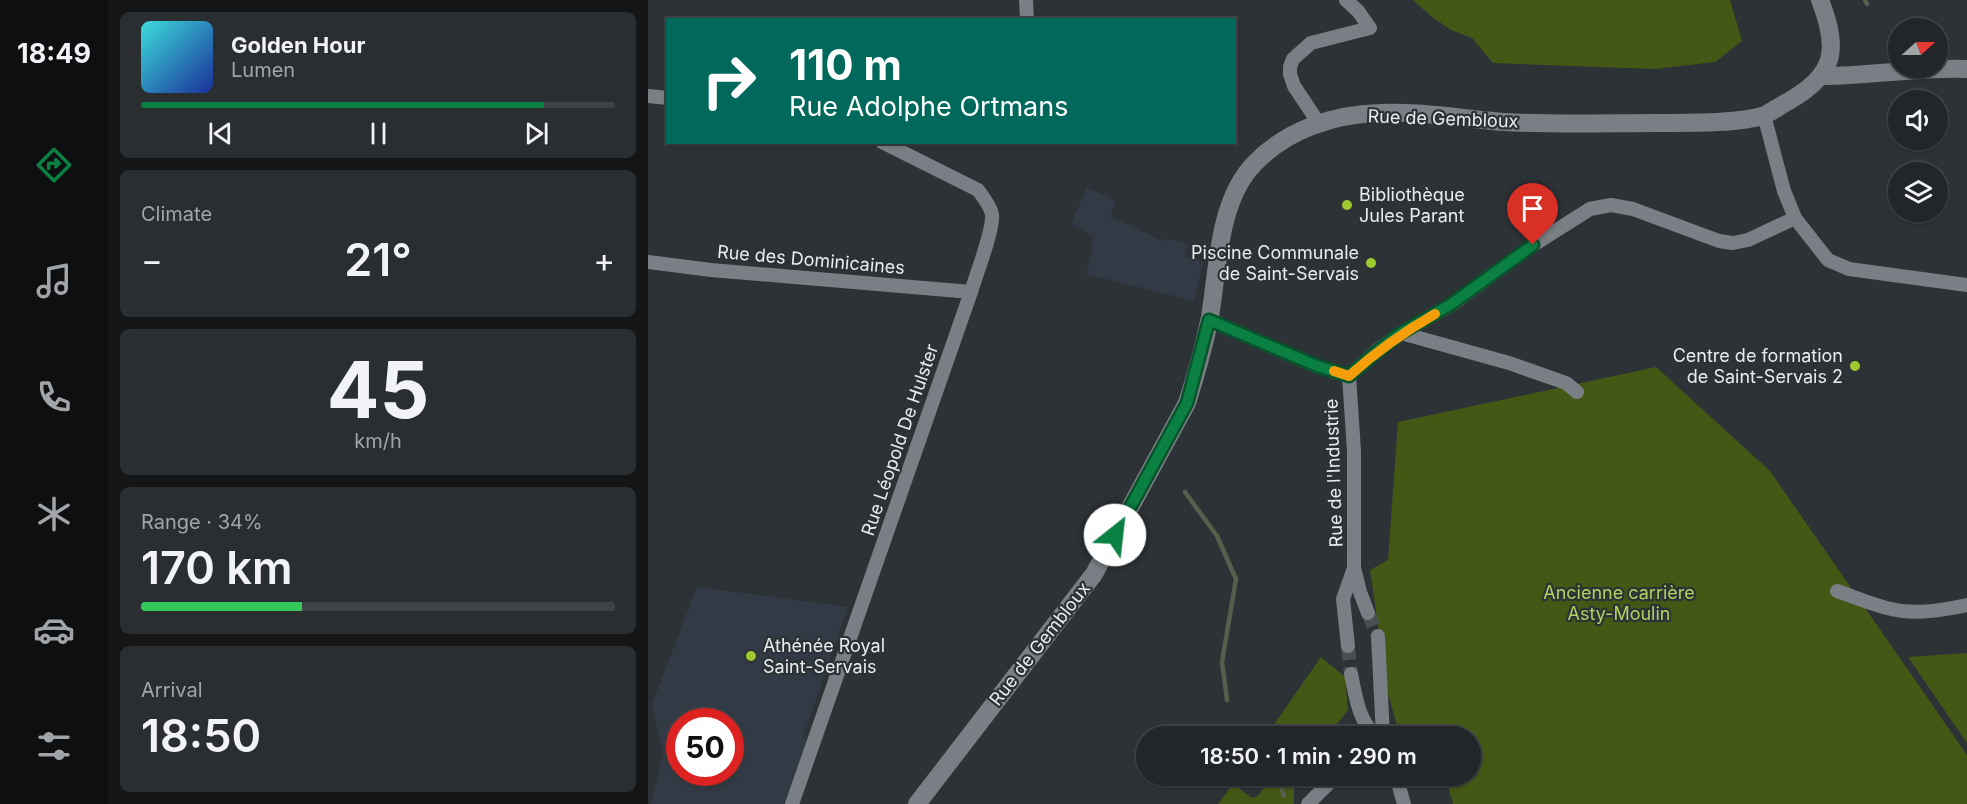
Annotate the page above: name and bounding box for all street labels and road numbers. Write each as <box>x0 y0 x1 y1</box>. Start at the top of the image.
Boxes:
street label: Rue de Gembloux <box>1367 105 1519 132</box>
street label: Rue des Dominicaines <box>716 241 906 278</box>
street label: Rue Léopold De Hulster <box>857 341 942 538</box>
street label: Rue de l'Industrie <box>1320 398 1347 548</box>
street label: Rue de Gembloux <box>985 578 1094 710</box>

